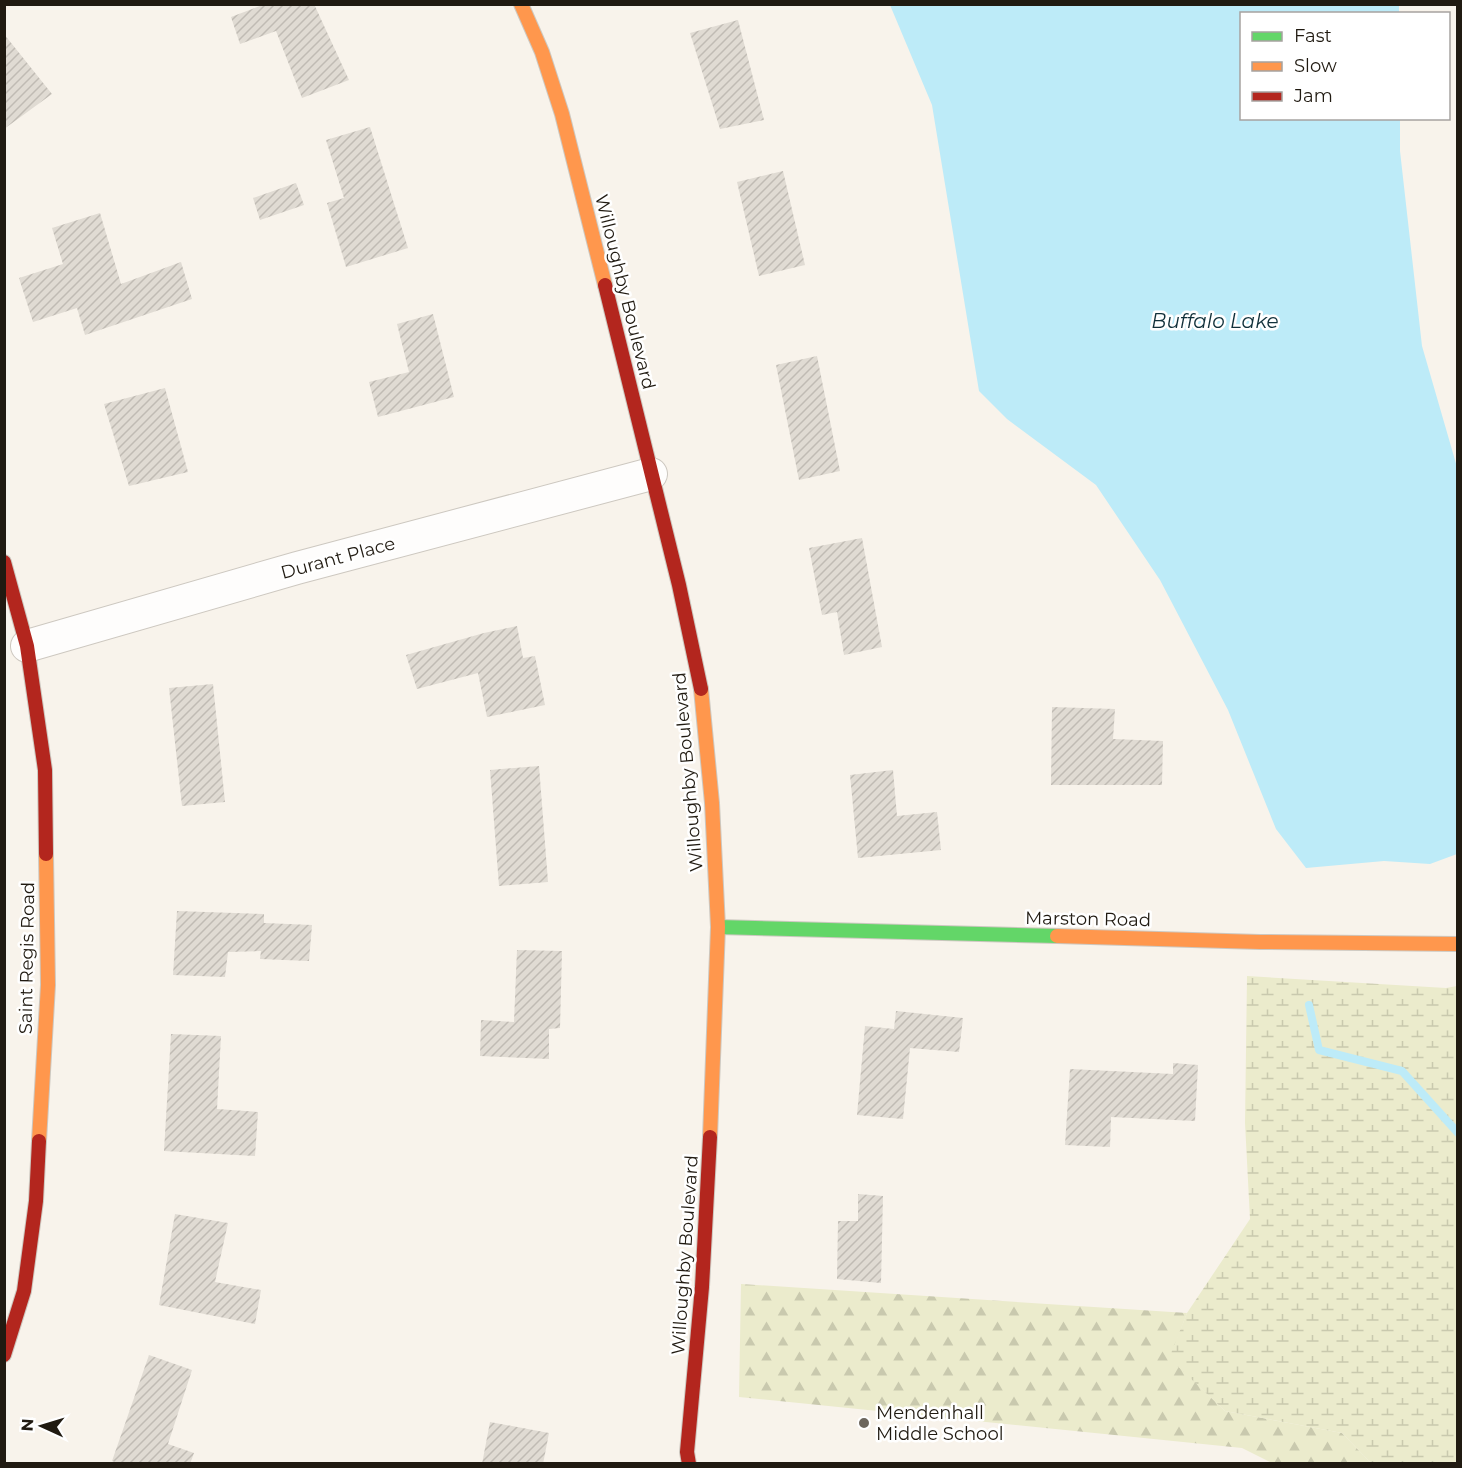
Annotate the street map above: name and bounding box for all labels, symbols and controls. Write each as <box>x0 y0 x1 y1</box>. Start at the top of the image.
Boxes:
legend <box>1240 12 1450 120</box>
text: Fast <box>1294 25 1332 47</box>
text: Slow <box>1294 55 1337 77</box>
text: Jam <box>1293 85 1333 107</box>
street label: Willoughby Boulevard <box>590 192 660 392</box>
water label: Buffalo Lake <box>1151 309 1279 333</box>
street label: Durant Place <box>278 532 398 584</box>
street label: Willoughby Boulevard <box>668 671 708 873</box>
street label: Saint Regis Road <box>15 882 39 1034</box>
street label: Marston Road <box>1025 907 1151 931</box>
street label: Willoughby Boulevard <box>667 1154 703 1356</box>
north arrow <box>12 1396 72 1456</box>
place label: Mendenhall Middle School <box>876 1402 1004 1445</box>
marker: Mendenhall Middle School <box>857 1416 871 1430</box>
text: N <box>18 1418 37 1432</box>

